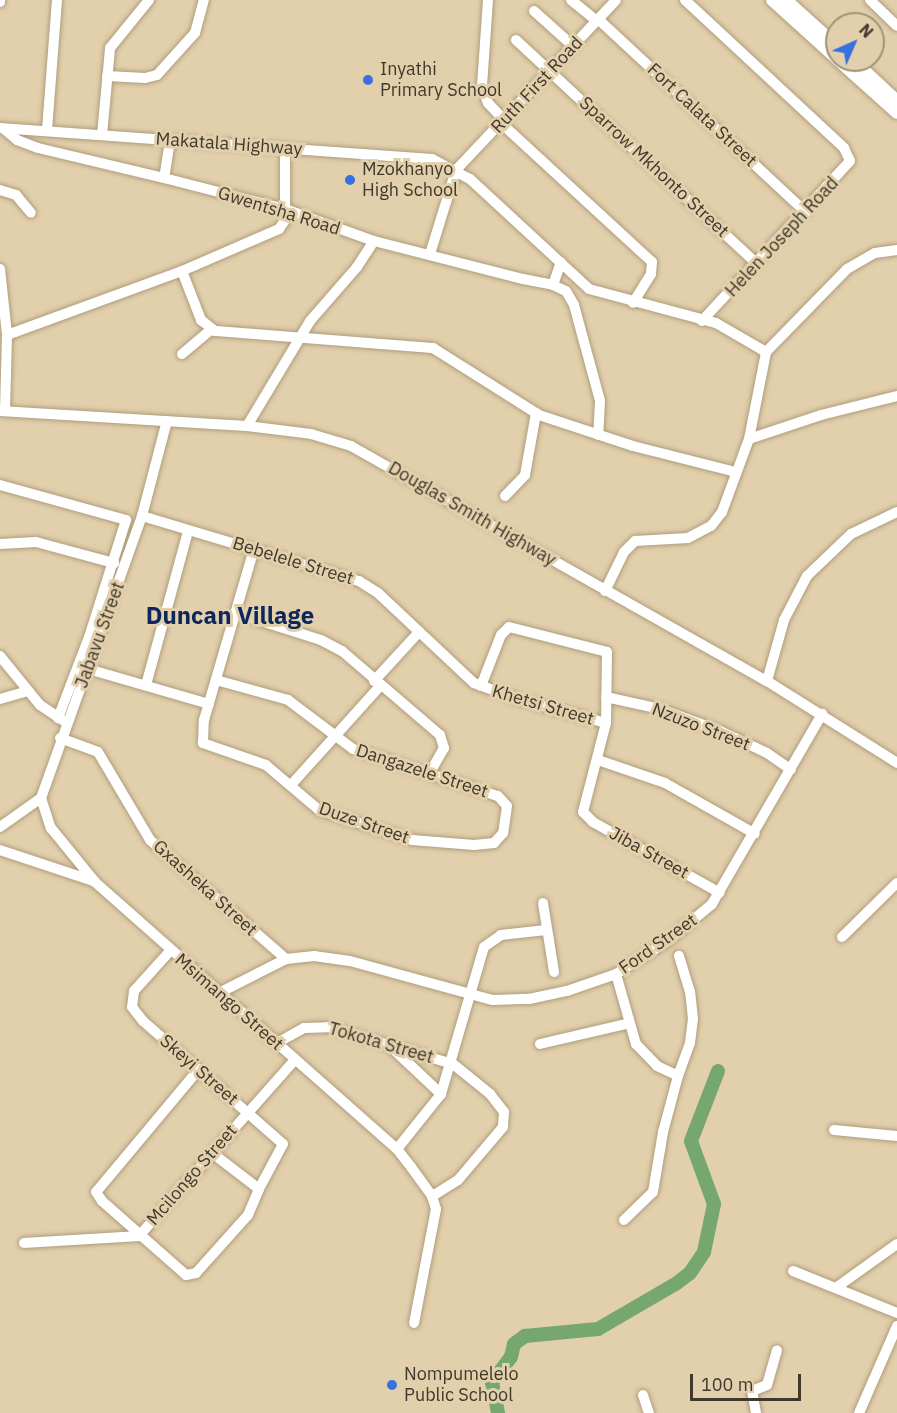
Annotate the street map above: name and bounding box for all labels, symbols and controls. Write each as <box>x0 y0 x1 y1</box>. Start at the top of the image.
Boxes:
north arrow <box>825 12 885 72</box>
text: N <box>855 20 877 42</box>
street label: Ruth First Road <box>487 32 587 138</box>
place label: Inyathi Primary School <box>380 59 502 101</box>
street label: Fort Calata Street <box>643 59 761 171</box>
marker: Inyathi Primary School <box>361 73 375 87</box>
street label: Sparrow Mkhonto Street <box>575 92 733 242</box>
street label: Makatala Highway <box>155 128 303 160</box>
place label: Mzokhanyo High School <box>362 159 458 201</box>
marker: Mzokhanyo High School <box>343 173 357 187</box>
street label: Helen Joseph Road <box>721 173 843 301</box>
street label: Gwentsha Road <box>215 182 343 240</box>
street label: Douglas Smith Highway <box>384 457 560 571</box>
street label: Bebelele Street <box>230 532 356 590</box>
street label: Jabavu Street <box>71 579 129 691</box>
district label: Duncan Village <box>146 602 314 630</box>
street label: Khetsi Street <box>490 680 596 730</box>
street label: Nzuzo Street <box>649 698 753 756</box>
street label: Dangazele Street <box>353 739 491 803</box>
street label: Duze Street <box>316 797 412 849</box>
street label: Jiba Street <box>606 822 692 884</box>
street label: Gxasheka Street <box>148 836 262 940</box>
street label: Ford Street <box>615 909 701 979</box>
street label: Msimango Street <box>170 949 288 1055</box>
street label: Tokota Street <box>326 1018 436 1068</box>
street label: Skeyi Street <box>155 1030 243 1110</box>
street label: Mcilongo Street <box>142 1120 242 1230</box>
scale bar <box>693 1362 804 1400</box>
place label: Nompumelelo Public School <box>404 1364 519 1406</box>
text: 100 m <box>701 1373 753 1396</box>
marker: Nompumelelo Public School <box>385 1378 399 1392</box>

